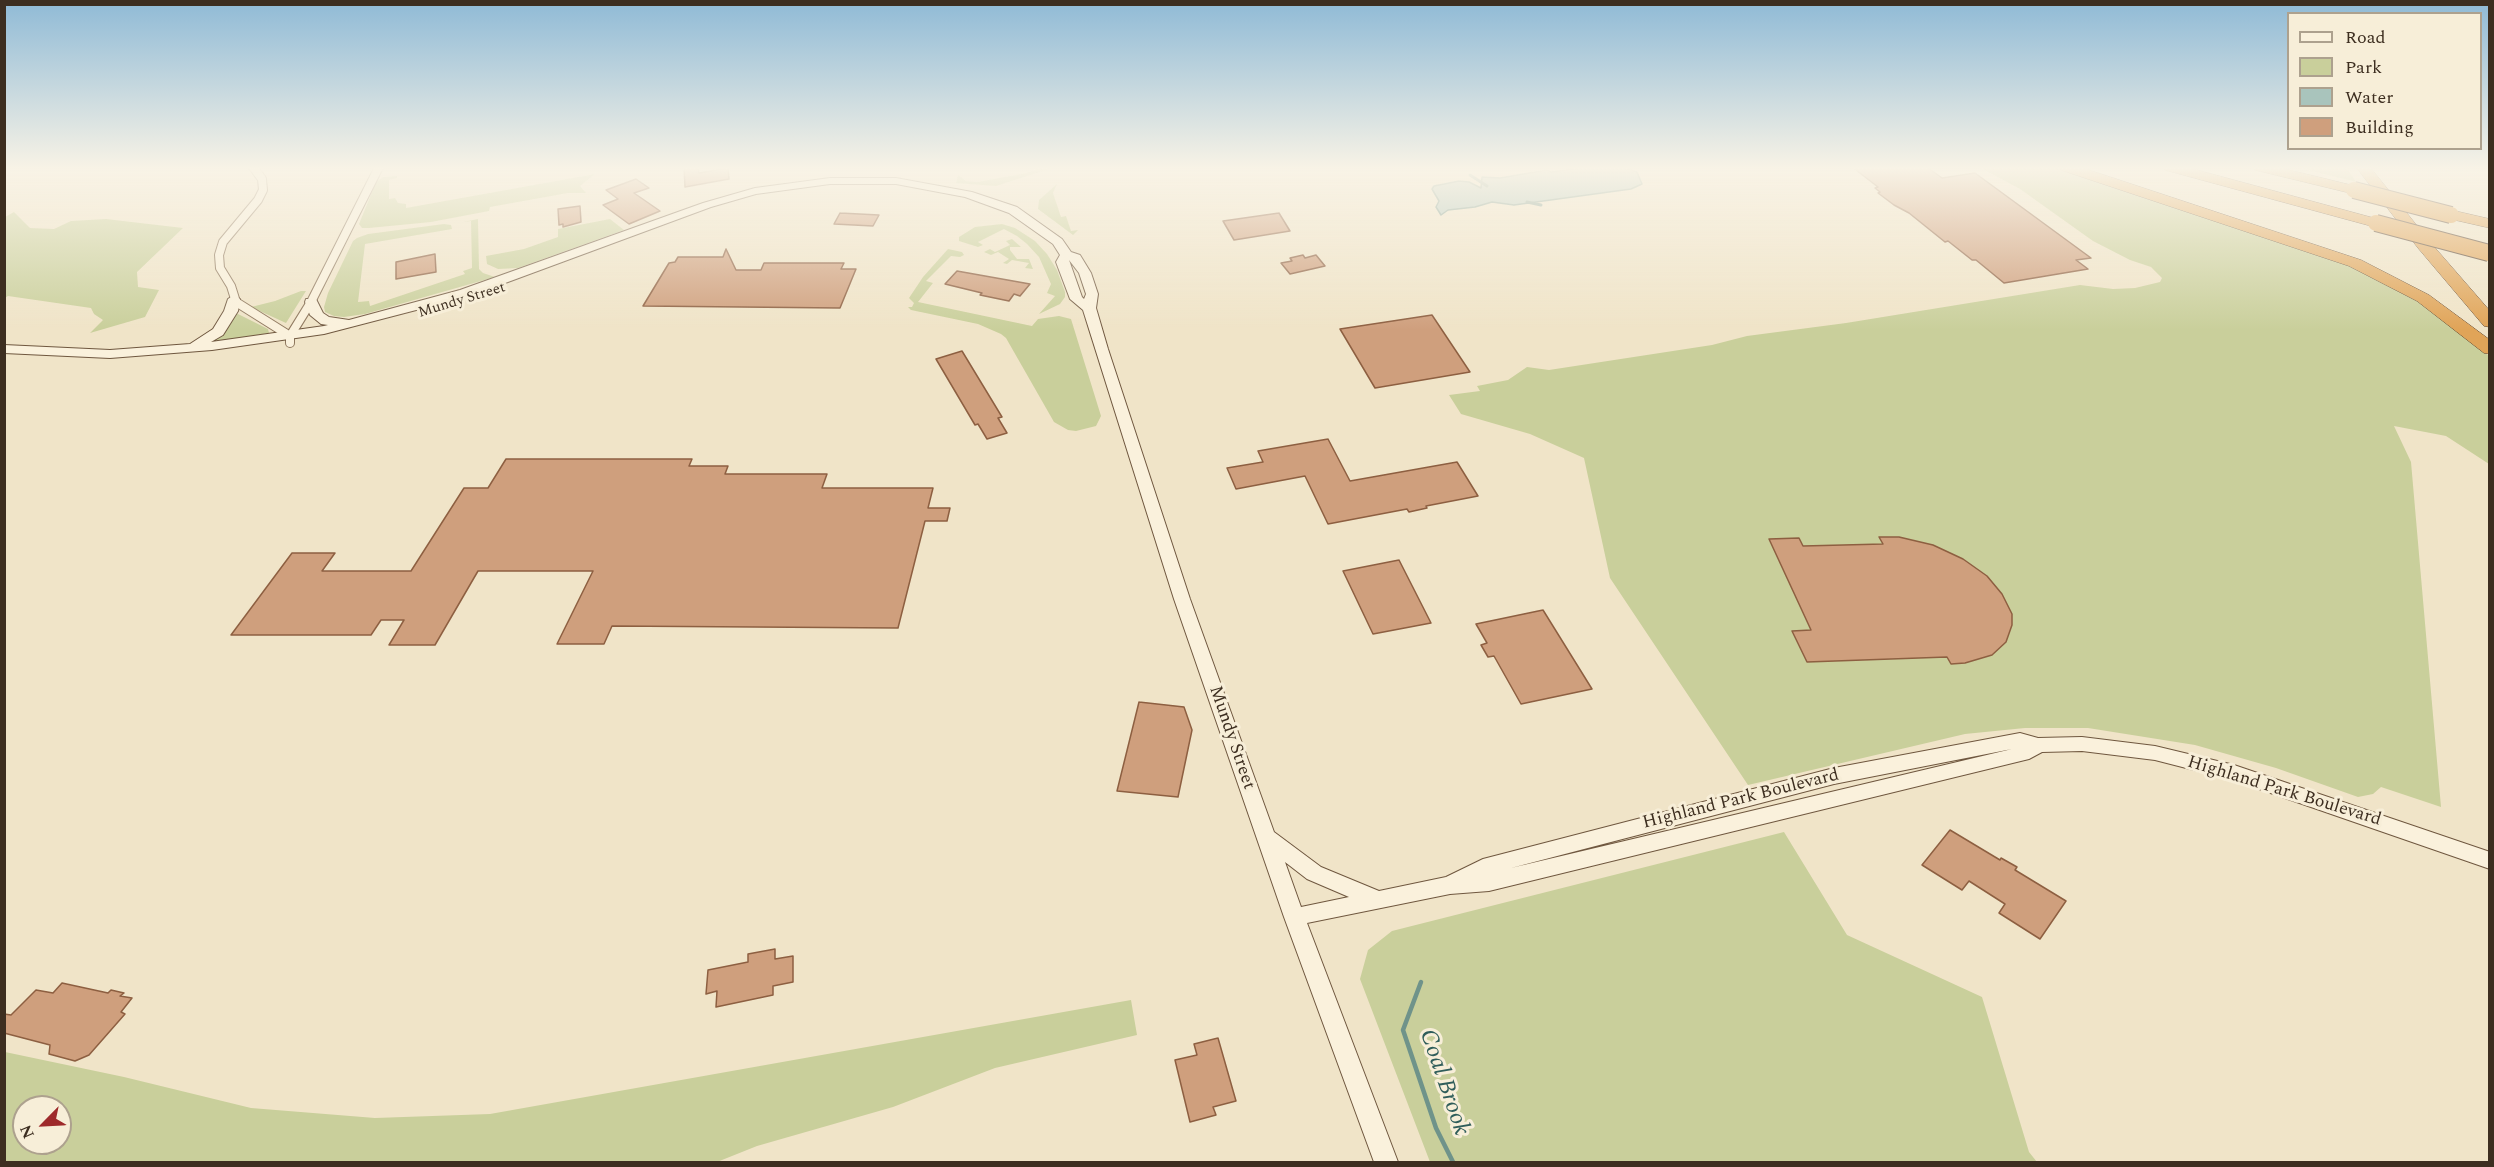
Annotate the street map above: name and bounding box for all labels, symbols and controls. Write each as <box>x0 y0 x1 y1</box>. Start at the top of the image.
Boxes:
legend <box>2287 12 2482 150</box>
text: Road <box>2345 24 2386 51</box>
text: Park <box>2345 54 2382 81</box>
text: Water <box>2345 84 2393 111</box>
text: Building <box>2345 114 2414 141</box>
street label: Mundy Street <box>416 279 508 323</box>
street label: Mundy Street <box>1203 683 1259 793</box>
street label: Highland Park Boulevard <box>2184 752 2384 832</box>
street label: Highland Park Boulevard <box>1641 765 1841 835</box>
water label: Coal Brook <box>1411 1026 1475 1140</box>
north arrow <box>12 1095 72 1155</box>
text: N <box>14 1121 41 1142</box>

